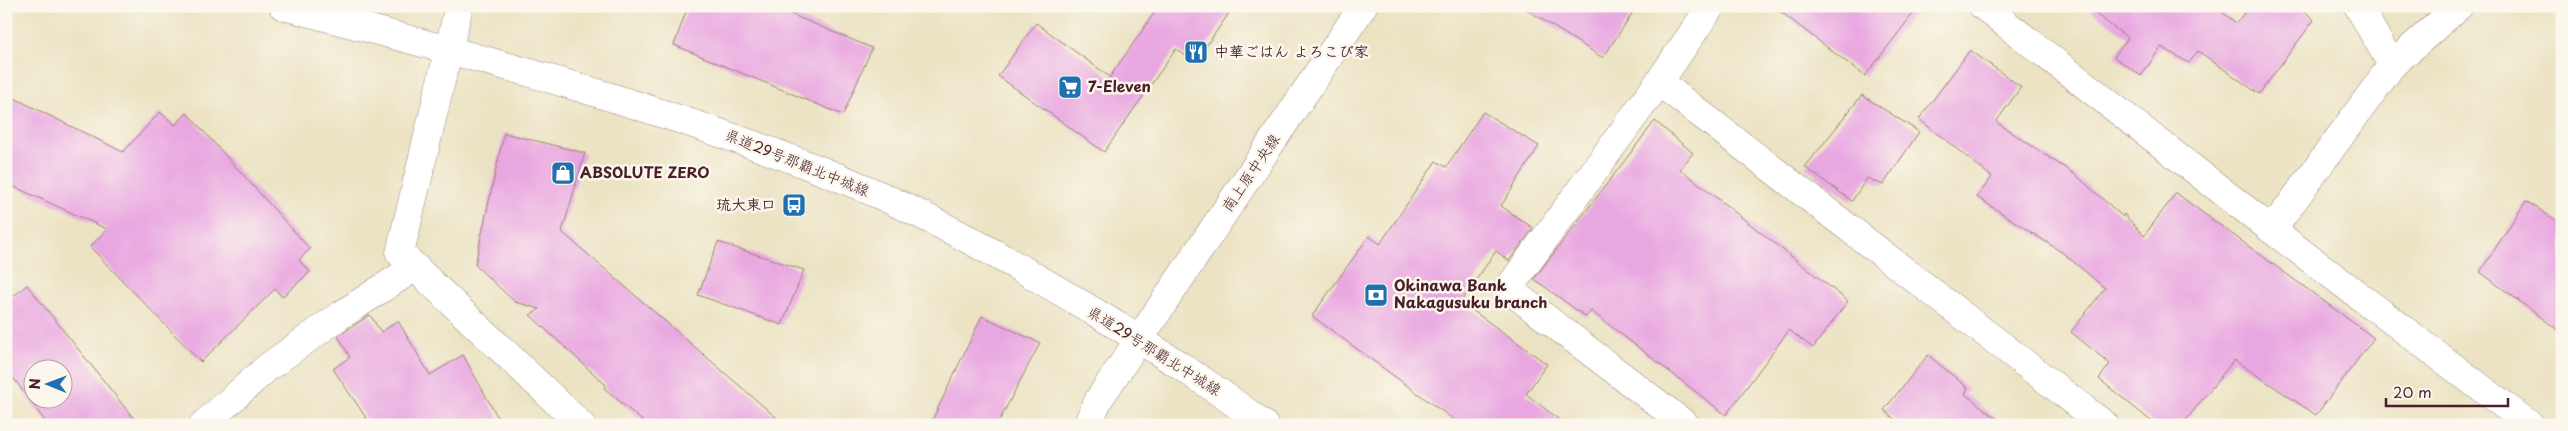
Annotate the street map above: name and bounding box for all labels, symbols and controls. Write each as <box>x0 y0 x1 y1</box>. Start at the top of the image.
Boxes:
restaurant icon: 中華ごはん よろこび家 <box>1183 39 1209 65</box>
place label: 中華ごはん よろこび家 <box>1214 39 1369 62</box>
supermarket icon: 7-Eleven <box>1057 74 1083 100</box>
place label: 7-Eleven <box>1088 74 1151 97</box>
street label: 県道29号那覇北中城線 <box>722 122 873 201</box>
street label: 南上原中央線 <box>1215 128 1284 216</box>
shop icon: ABSOLUTE ZERO <box>550 160 576 186</box>
place label: ABSOLUTE ZERO <box>580 160 709 183</box>
place label: 琉大東口 <box>716 192 776 215</box>
bus stop icon: 琉大東口 <box>781 192 807 218</box>
place label: Okinawa Bank Nakagusuku branch <box>1394 273 1547 313</box>
bank icon: Okinawa Bank Nakagusuku branch <box>1363 282 1389 308</box>
street label: 県道29号那覇北中城線 <box>1083 299 1226 400</box>
north arrow <box>22 358 72 408</box>
scale bar <box>2386 376 2508 408</box>
text: N <box>24 378 45 389</box>
text: 20 m <box>2393 380 2432 403</box>

